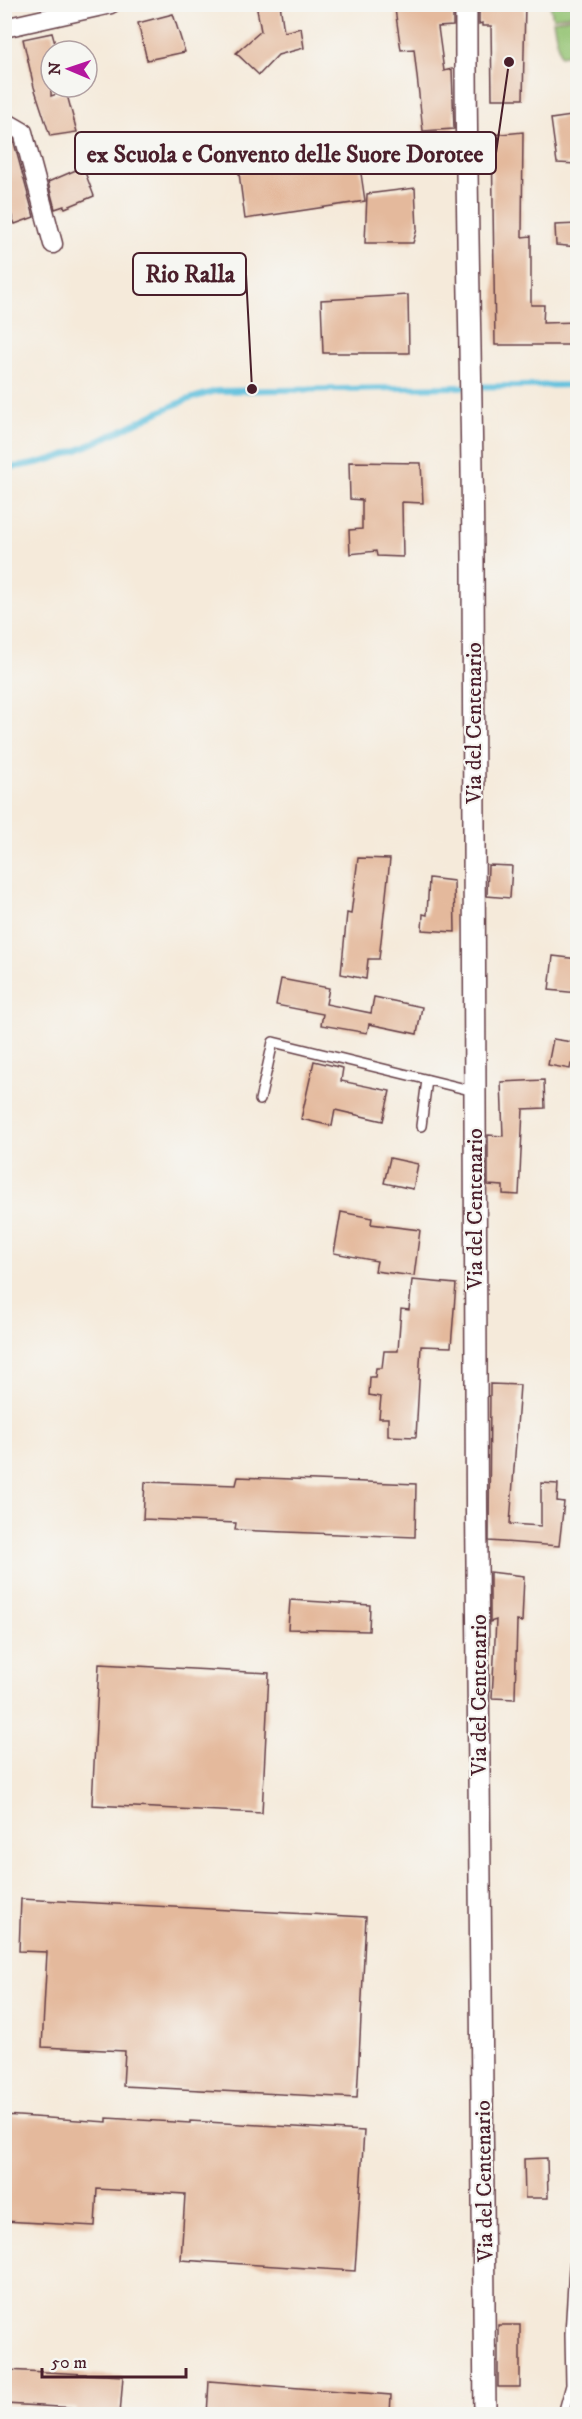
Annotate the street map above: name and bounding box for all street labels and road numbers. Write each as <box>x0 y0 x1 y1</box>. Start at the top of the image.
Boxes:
street label: Via del Centenario <box>461 642 488 805</box>
street label: Via del Centenario <box>462 1128 489 1291</box>
street label: Via del Centenario <box>466 1614 493 1777</box>
street label: Via del Centenario <box>470 2100 499 2263</box>

